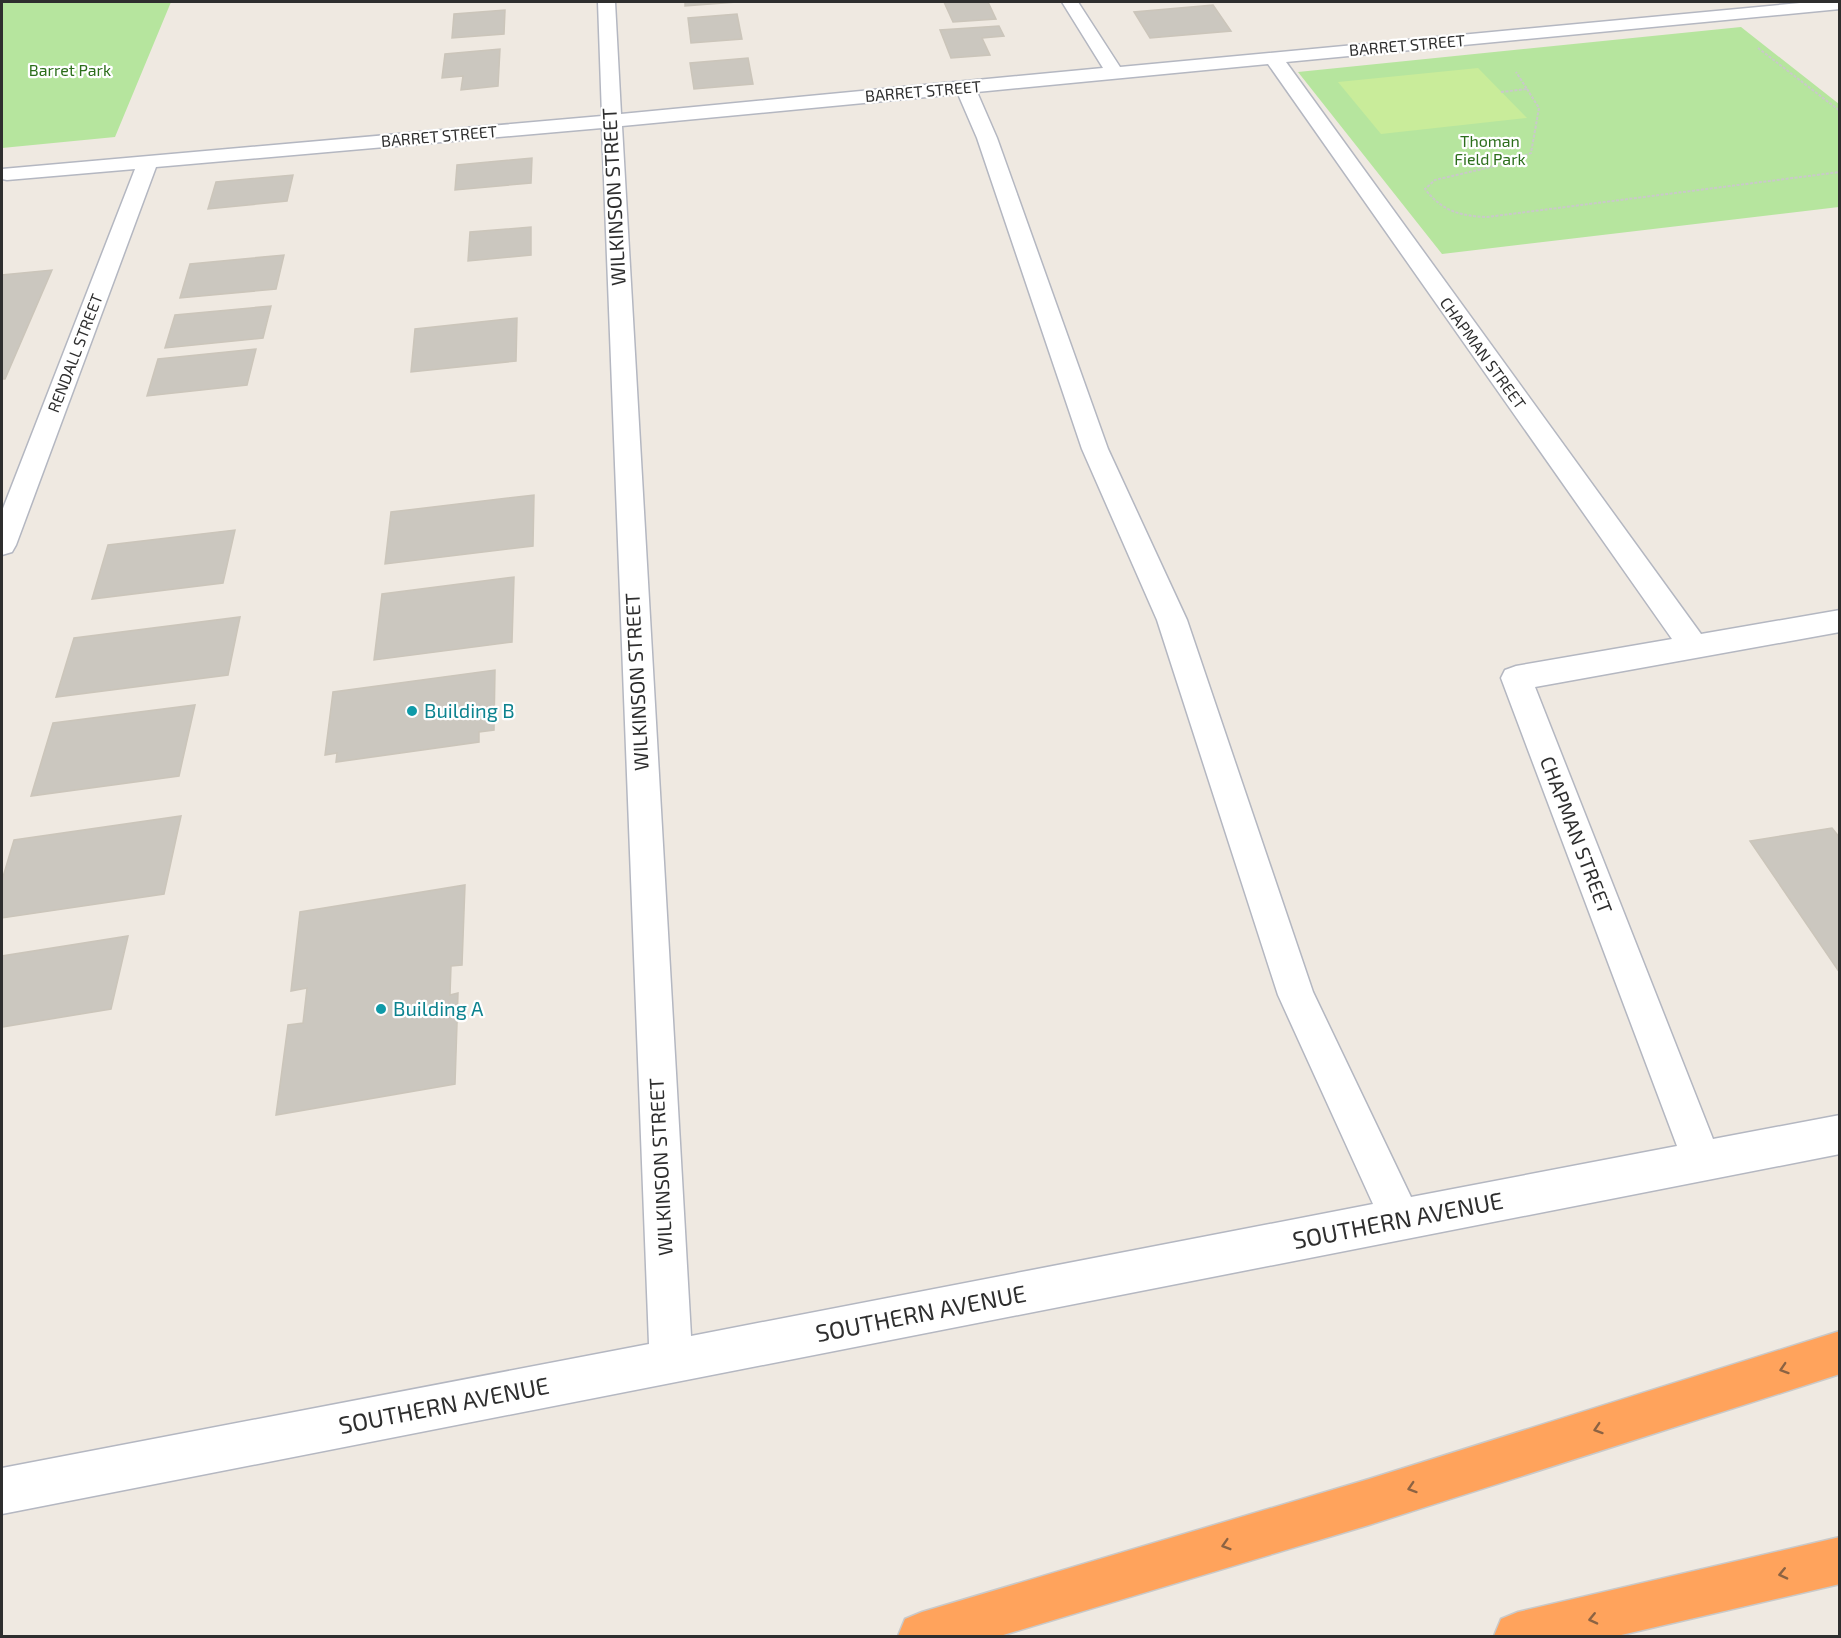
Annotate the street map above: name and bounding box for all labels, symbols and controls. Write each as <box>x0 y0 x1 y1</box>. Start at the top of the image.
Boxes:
street label: BARRET STREET <box>1348 30 1466 59</box>
park label: Barret Park <box>29 60 111 79</box>
street label: BARRET STREET <box>864 76 982 105</box>
street label: WILKINSON STREET <box>596 107 630 287</box>
street label: BARRET STREET <box>380 121 498 150</box>
park label: Thoman Field Park <box>1454 131 1526 168</box>
street label: RENDALL STREET <box>43 291 106 415</box>
street label: CHAPMAN STREET <box>1437 293 1530 412</box>
street label: WILKINSON STREET <box>619 592 653 772</box>
place label: Building B <box>424 698 515 722</box>
marker: Building B <box>405 704 419 718</box>
street label: CHAPMAN STREET <box>1536 752 1618 917</box>
place label: Building A <box>393 996 484 1020</box>
marker: Building A <box>374 1002 388 1016</box>
street label: WILKINSON STREET <box>643 1077 677 1257</box>
street label: SOUTHERN AVENUE <box>1290 1185 1505 1254</box>
street label: SOUTHERN AVENUE <box>813 1278 1028 1347</box>
one-way arrow <box>1779 1362 1790 1375</box>
street label: SOUTHERN AVENUE <box>336 1370 551 1439</box>
one-way arrow <box>1593 1422 1604 1434</box>
one-way arrow <box>1407 1481 1418 1493</box>
one-way arrow <box>1221 1538 1232 1550</box>
one-way arrow <box>1778 1566 1788 1579</box>
one-way arrow <box>1588 1611 1598 1624</box>

